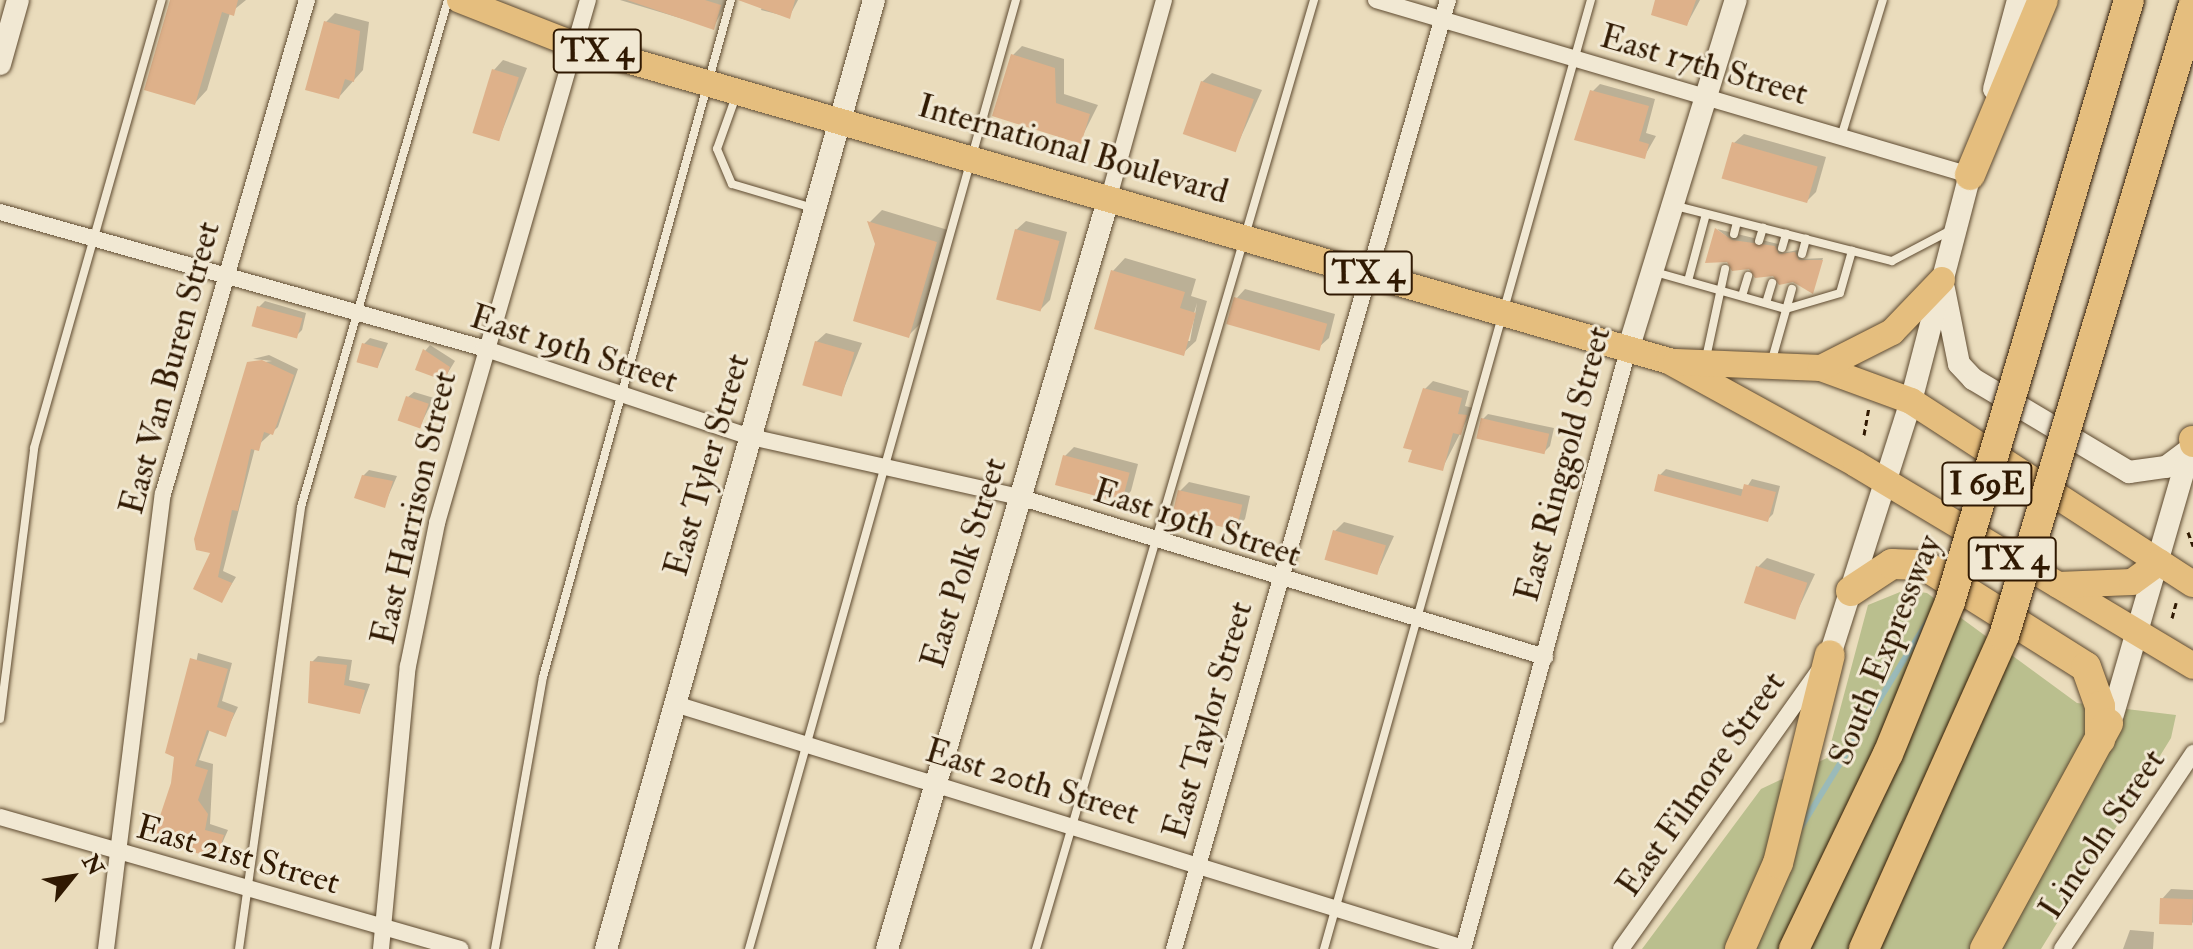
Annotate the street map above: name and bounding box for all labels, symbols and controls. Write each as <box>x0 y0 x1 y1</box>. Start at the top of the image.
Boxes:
street label: East 17th Street <box>1596 16 1812 114</box>
road number: TX 4 <box>551 23 643 79</box>
street label: International Boulevard <box>913 85 1233 213</box>
street label: East Van Buren Street <box>111 217 229 519</box>
road number: TX 4 <box>1322 245 1414 301</box>
street label: East 19th Street <box>465 296 683 402</box>
street label: East Ringgold Street <box>1507 322 1619 606</box>
street label: East Tyler Street <box>656 349 758 581</box>
street label: East Harrison Street <box>363 367 465 649</box>
street label: East Polk Street <box>913 453 1015 673</box>
road number: I 69E <box>1941 456 2033 512</box>
street label: East 19th Street <box>1088 470 1306 576</box>
street label: South Expressway <box>1820 529 1950 771</box>
road number: TX 4 <box>1966 531 2058 587</box>
street label: East Taylor Street <box>1155 597 1261 843</box>
street label: East Filmore Street <box>1608 664 1794 904</box>
street label: East 20th Street <box>920 730 1144 834</box>
street label: Lincoln Street <box>2030 741 2174 927</box>
street label: East 21st Street <box>132 807 344 903</box>
north arrow <box>32 837 112 917</box>
text: N <box>76 849 110 881</box>

